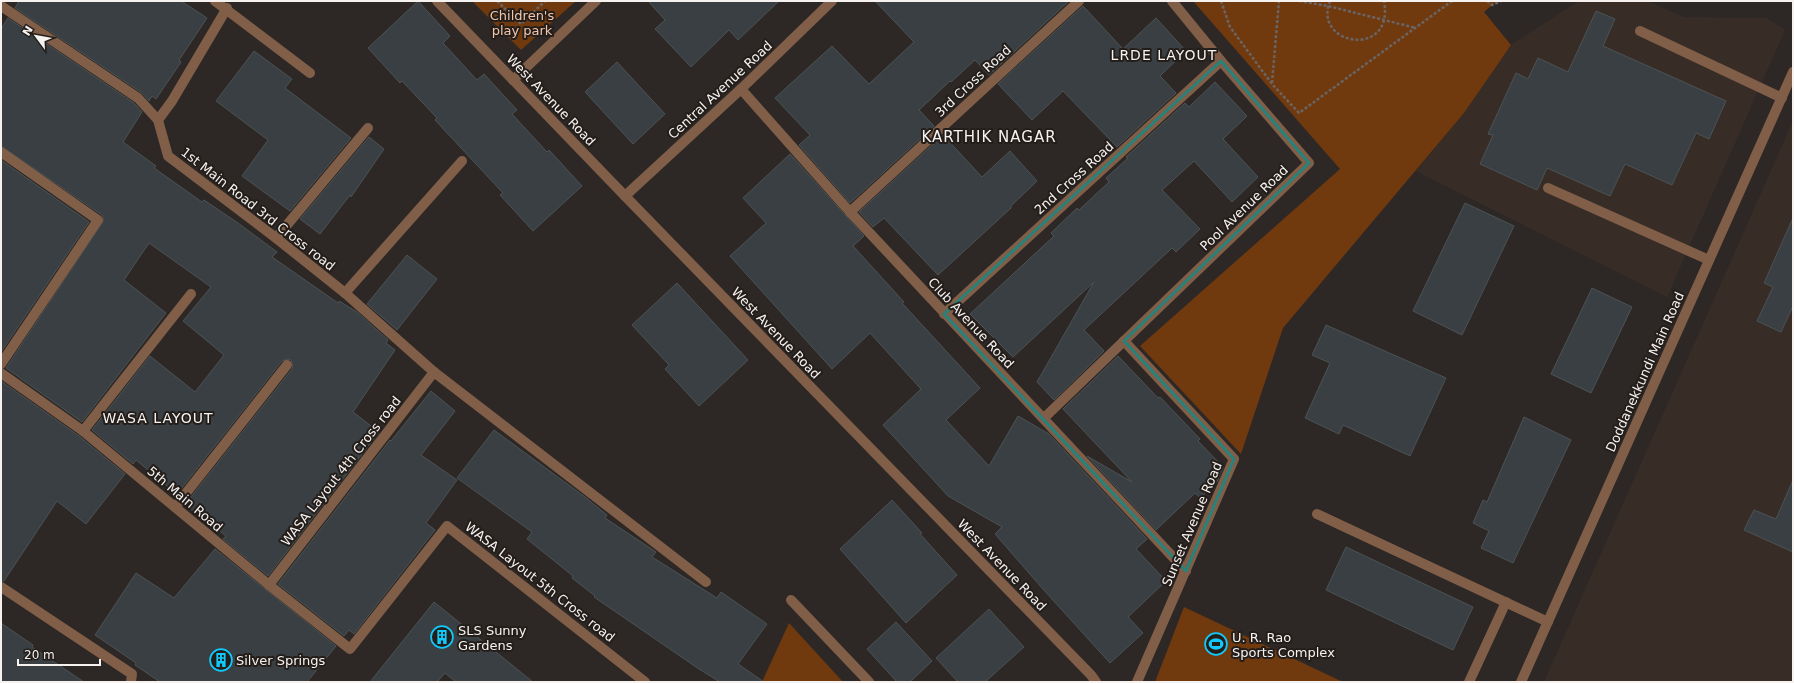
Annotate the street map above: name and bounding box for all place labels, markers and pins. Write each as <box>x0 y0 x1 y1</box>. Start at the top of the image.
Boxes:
place label: SLS Sunny Gardens <box>458 623 527 653</box>
building icon: SLS Sunny Gardens <box>429 624 455 650</box>
place label: U. R. Rao Sports Complex <box>1232 630 1335 660</box>
sports icon: U. R. Rao Sports Complex <box>1203 631 1229 657</box>
building icon: Silver Springs <box>208 647 234 673</box>
place label: Silver Springs <box>236 653 326 668</box>

